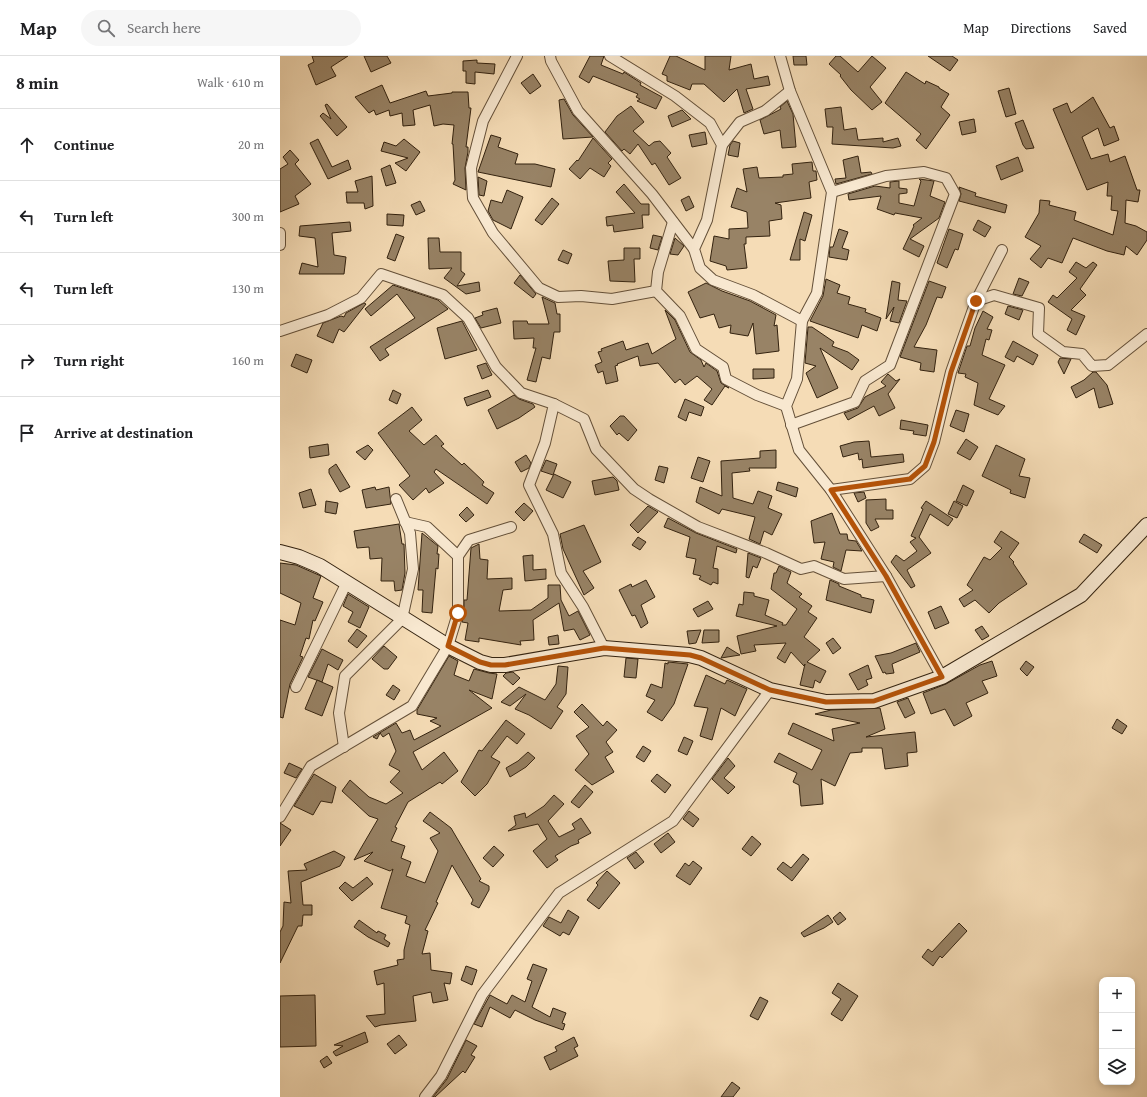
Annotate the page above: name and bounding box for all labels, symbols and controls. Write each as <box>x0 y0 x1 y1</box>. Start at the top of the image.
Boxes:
search box <box>81 10 361 46</box>
text: Map <box>20 14 57 42</box>
icon: search <box>95 17 117 39</box>
text: Search here <box>127 17 201 38</box>
text: Map <box>963 18 989 38</box>
text: Directions <box>1011 18 1071 38</box>
text: Saved <box>1093 18 1127 38</box>
text: 8 min <box>16 70 58 95</box>
text: Walk · 610 m <box>197 73 264 92</box>
icon: ahead <box>16 134 38 156</box>
text: Continue <box>54 134 115 155</box>
text: 20 m <box>238 135 264 154</box>
icon: left <box>16 206 38 228</box>
text: Turn left <box>54 206 113 227</box>
text: 300 m <box>232 207 264 226</box>
icon: left <box>16 278 38 300</box>
text: Turn left <box>54 278 113 299</box>
text: 130 m <box>232 279 264 298</box>
route end <box>967 292 985 310</box>
icon: right <box>16 350 38 372</box>
text: Turn right <box>54 350 125 371</box>
text: 160 m <box>232 351 264 370</box>
icon: arrive <box>16 422 38 444</box>
text: Arrive at destination <box>54 422 193 443</box>
route start <box>449 604 467 622</box>
map controls <box>1099 977 1135 1085</box>
button: + <box>1099 977 1135 1013</box>
button: − <box>1099 1013 1135 1049</box>
button: layers <box>1099 1049 1135 1085</box>

